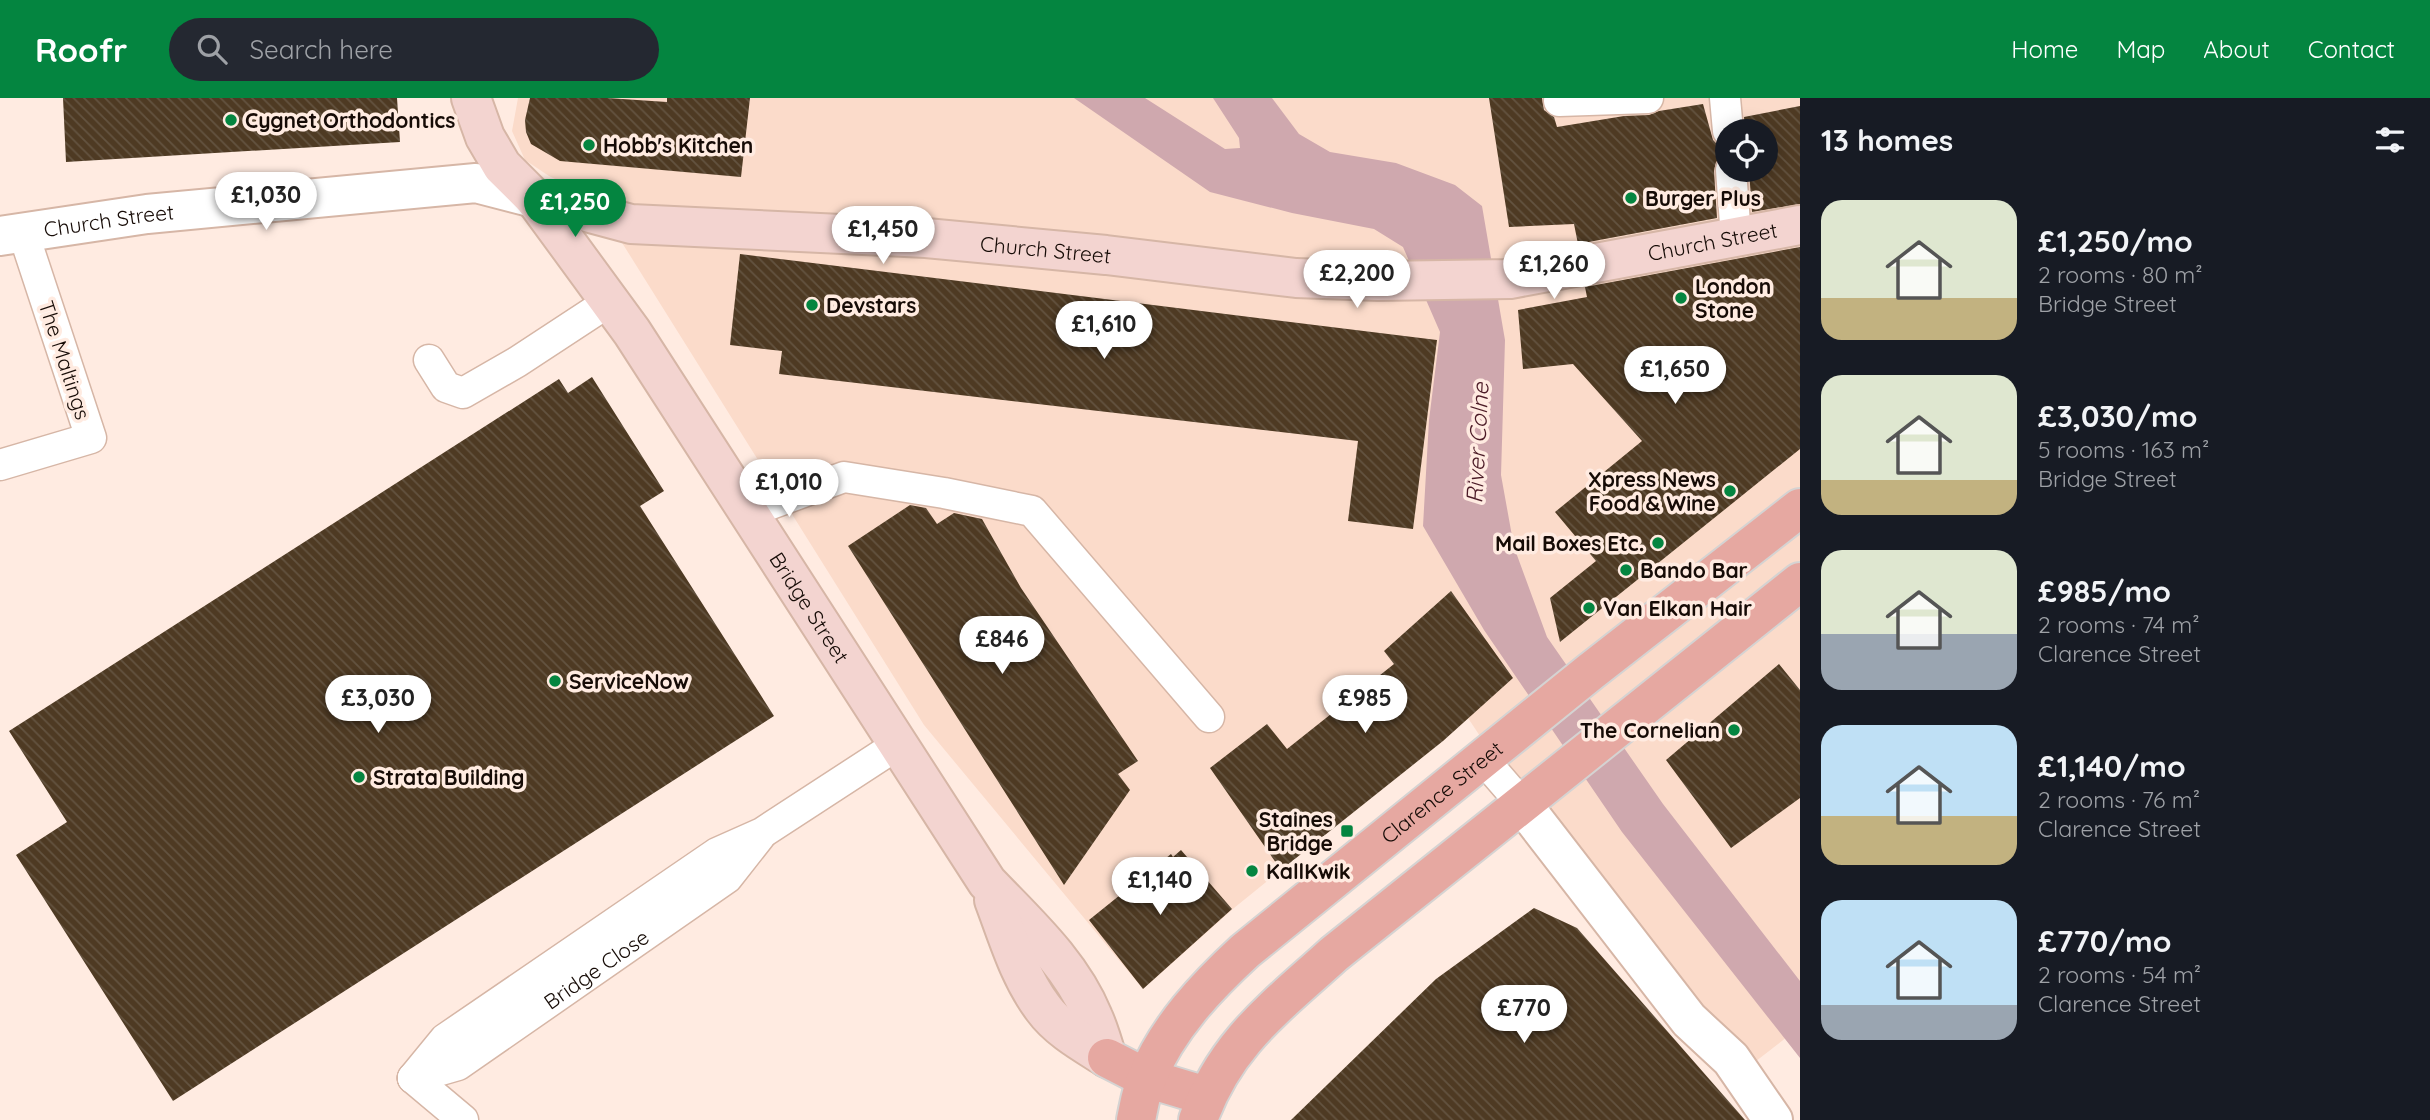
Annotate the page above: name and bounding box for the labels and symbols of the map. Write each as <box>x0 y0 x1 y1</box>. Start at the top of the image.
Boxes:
place label: Cygnet Orthodontics <box>245 107 455 133</box>
marker: Cygnet Orthodontics <box>223 112 239 128</box>
place label: Hobb's Kitchen <box>603 132 753 158</box>
marker: Hobb's Kitchen <box>581 137 597 153</box>
pin: £1,030 <box>209 172 323 232</box>
pin: £1,250 <box>518 180 632 239</box>
place label: Burger Plus <box>1645 185 1761 211</box>
marker: Burger Plus <box>1623 190 1639 206</box>
street label: Church Street <box>42 199 175 242</box>
pin: £1,450 <box>826 206 940 266</box>
street label: Church Street <box>1646 216 1779 266</box>
street label: Church Street <box>979 230 1113 269</box>
pin: £1,260 <box>1497 242 1611 301</box>
pin: £2,200 <box>1300 250 1414 310</box>
place label: London Stone <box>1695 273 1771 323</box>
marker: London Stone <box>1673 290 1689 306</box>
place label: Devstars <box>826 292 916 318</box>
street label: The Maltings <box>34 297 96 423</box>
marker: Devstars <box>804 297 820 313</box>
pin: £1,610 <box>1047 302 1161 361</box>
pin: £1,650 <box>1618 346 1732 406</box>
water label: River Colne <box>1459 381 1495 504</box>
pin: £1,010 <box>732 460 846 519</box>
place label: Xpress News Food & Wine <box>1588 466 1716 516</box>
marker: Xpress News Food & Wine <box>1722 483 1738 499</box>
place label: Mail Boxes Etc. <box>1495 530 1644 556</box>
marker: Mail Boxes Etc. <box>1650 535 1666 551</box>
street label: Bridge Street <box>764 547 855 668</box>
place label: Bando Bar <box>1640 557 1748 583</box>
marker: Bando Bar <box>1618 562 1634 578</box>
place label: Van Elkan Hair <box>1603 595 1752 621</box>
marker: Van Elkan Hair <box>1581 600 1597 616</box>
pin: £846 <box>961 616 1043 676</box>
place label: ServiceNow <box>569 668 689 694</box>
marker: ServiceNow <box>547 673 563 689</box>
pin: £3,030 <box>321 676 435 735</box>
pin: £985 <box>1324 676 1406 735</box>
place label: The Cornelian <box>1580 717 1720 743</box>
marker: The Cornelian <box>1726 722 1742 738</box>
street label: Clarence Street <box>1375 735 1508 849</box>
place label: Strata Building <box>373 764 524 790</box>
marker: Strata Building <box>351 769 367 785</box>
place label: Staines Bridge <box>1259 806 1333 856</box>
marker: Staines Bridge <box>1339 823 1355 839</box>
pin: £1,140 <box>1103 858 1217 917</box>
place label: KallKwik <box>1266 858 1351 884</box>
marker: KallKwik <box>1244 863 1260 879</box>
street label: Bridge Close <box>539 924 654 1015</box>
pin: £770 <box>1483 986 1565 1045</box>

